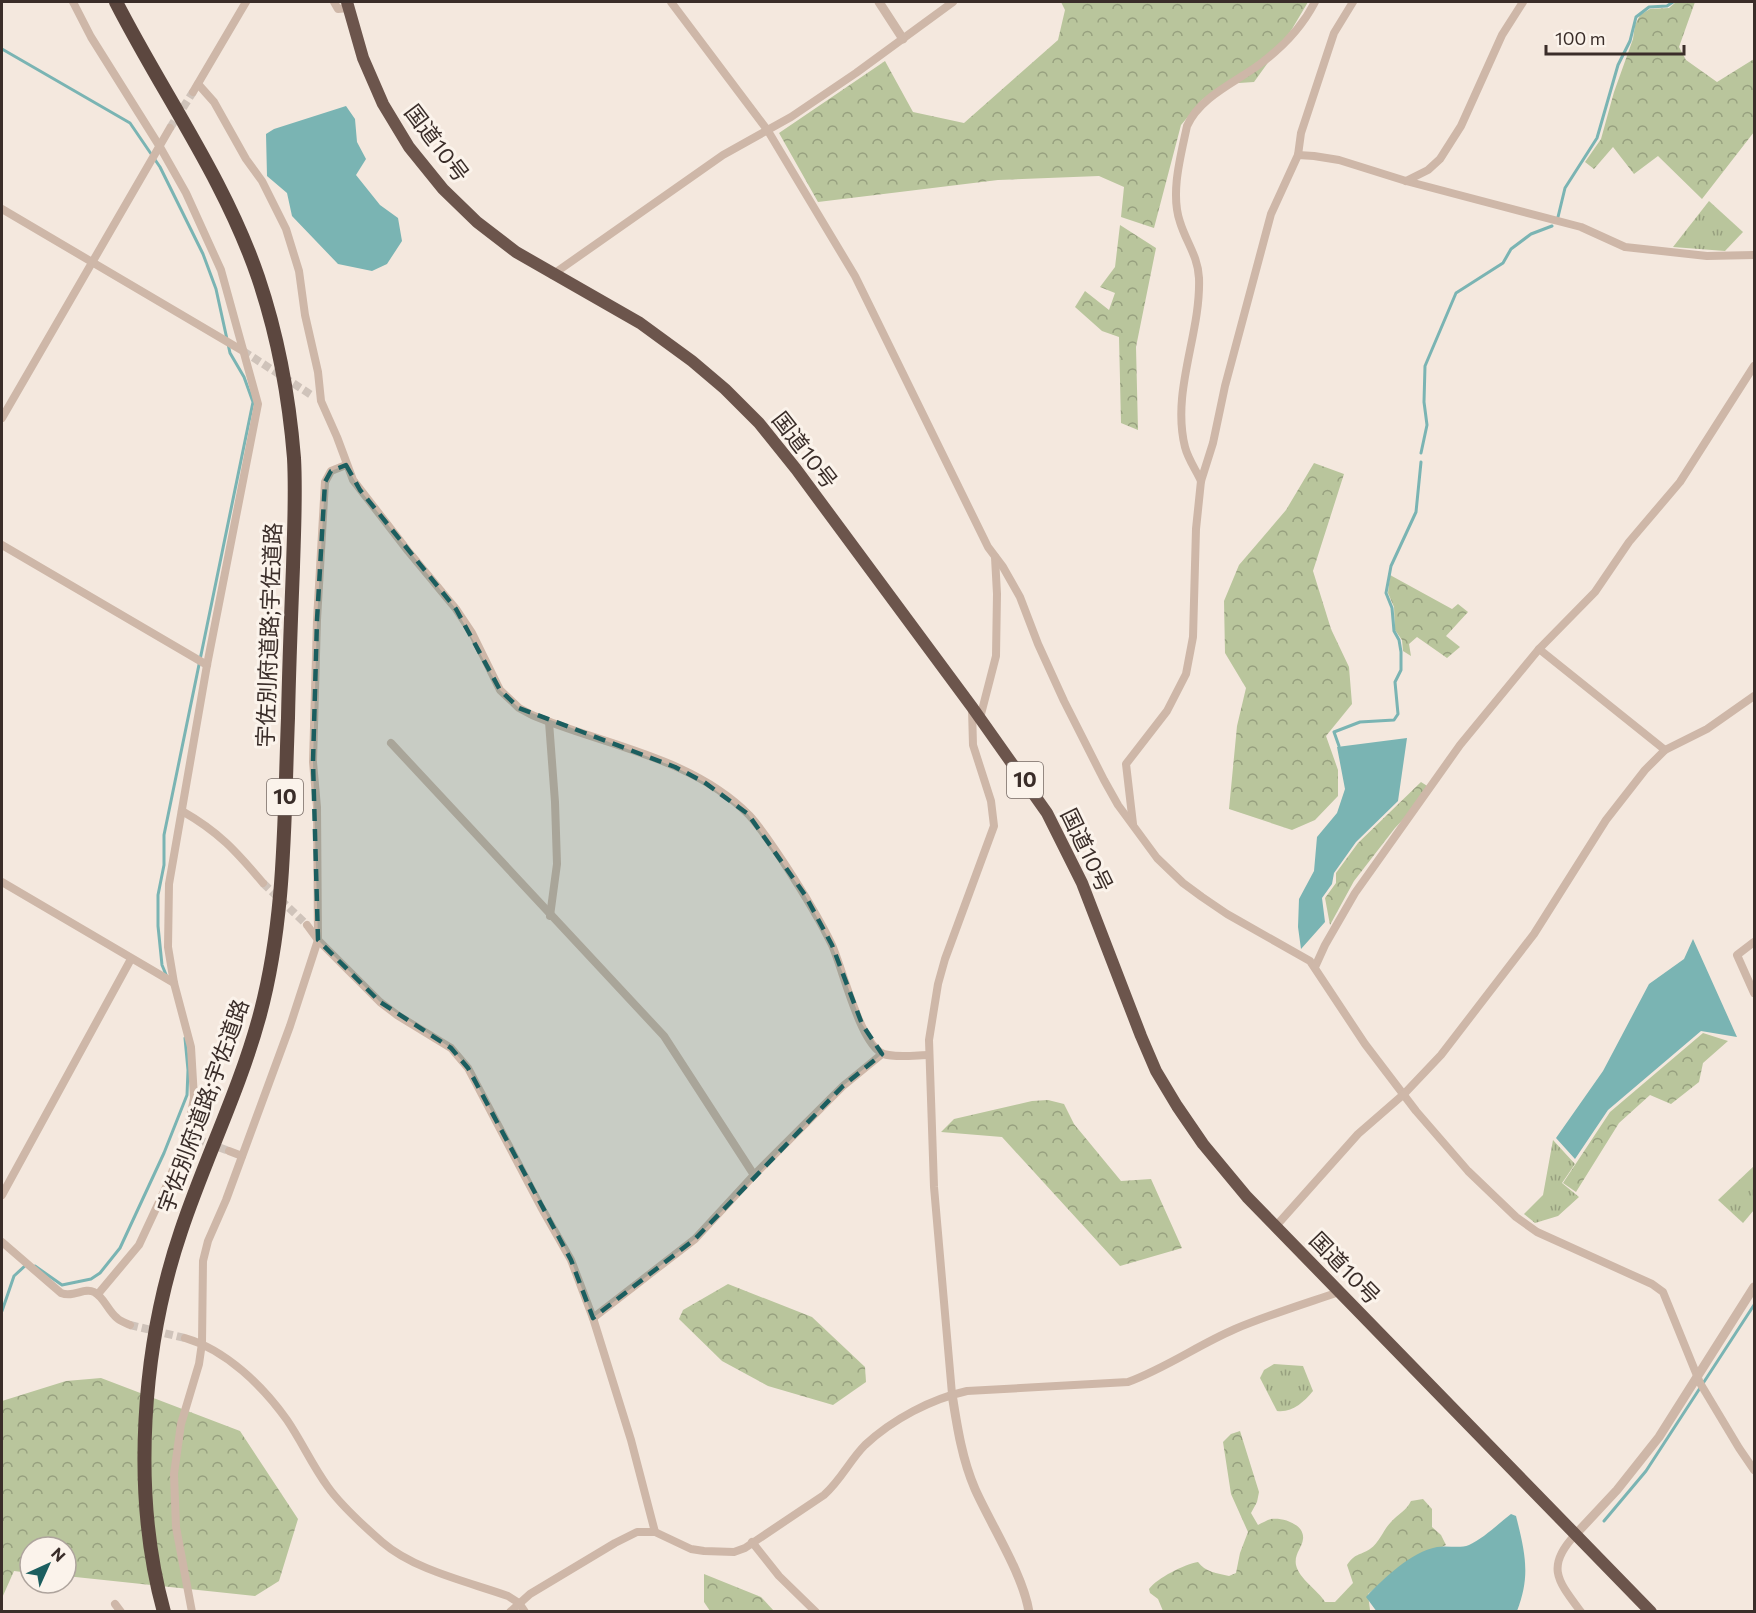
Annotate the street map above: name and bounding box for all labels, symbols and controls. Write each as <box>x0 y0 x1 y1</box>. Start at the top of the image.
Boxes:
scale bar <box>1546 18 1684 56</box>
text: 100 m <box>1555 27 1605 49</box>
street label: 国道10号 <box>400 99 475 187</box>
street label: 国道10号 <box>767 406 844 493</box>
street label: 宇佐別府道路;宇佐道路 <box>251 522 286 748</box>
road number: 10 <box>1007 762 1043 798</box>
road number: 10 <box>267 779 303 815</box>
street label: 国道10号 <box>1056 804 1119 896</box>
street label: 宇佐別府道路;宇佐道路 <box>151 995 254 1216</box>
street label: 国道10号 <box>1304 1226 1386 1309</box>
north arrow <box>18 1535 78 1595</box>
text: N <box>48 1543 70 1565</box>

